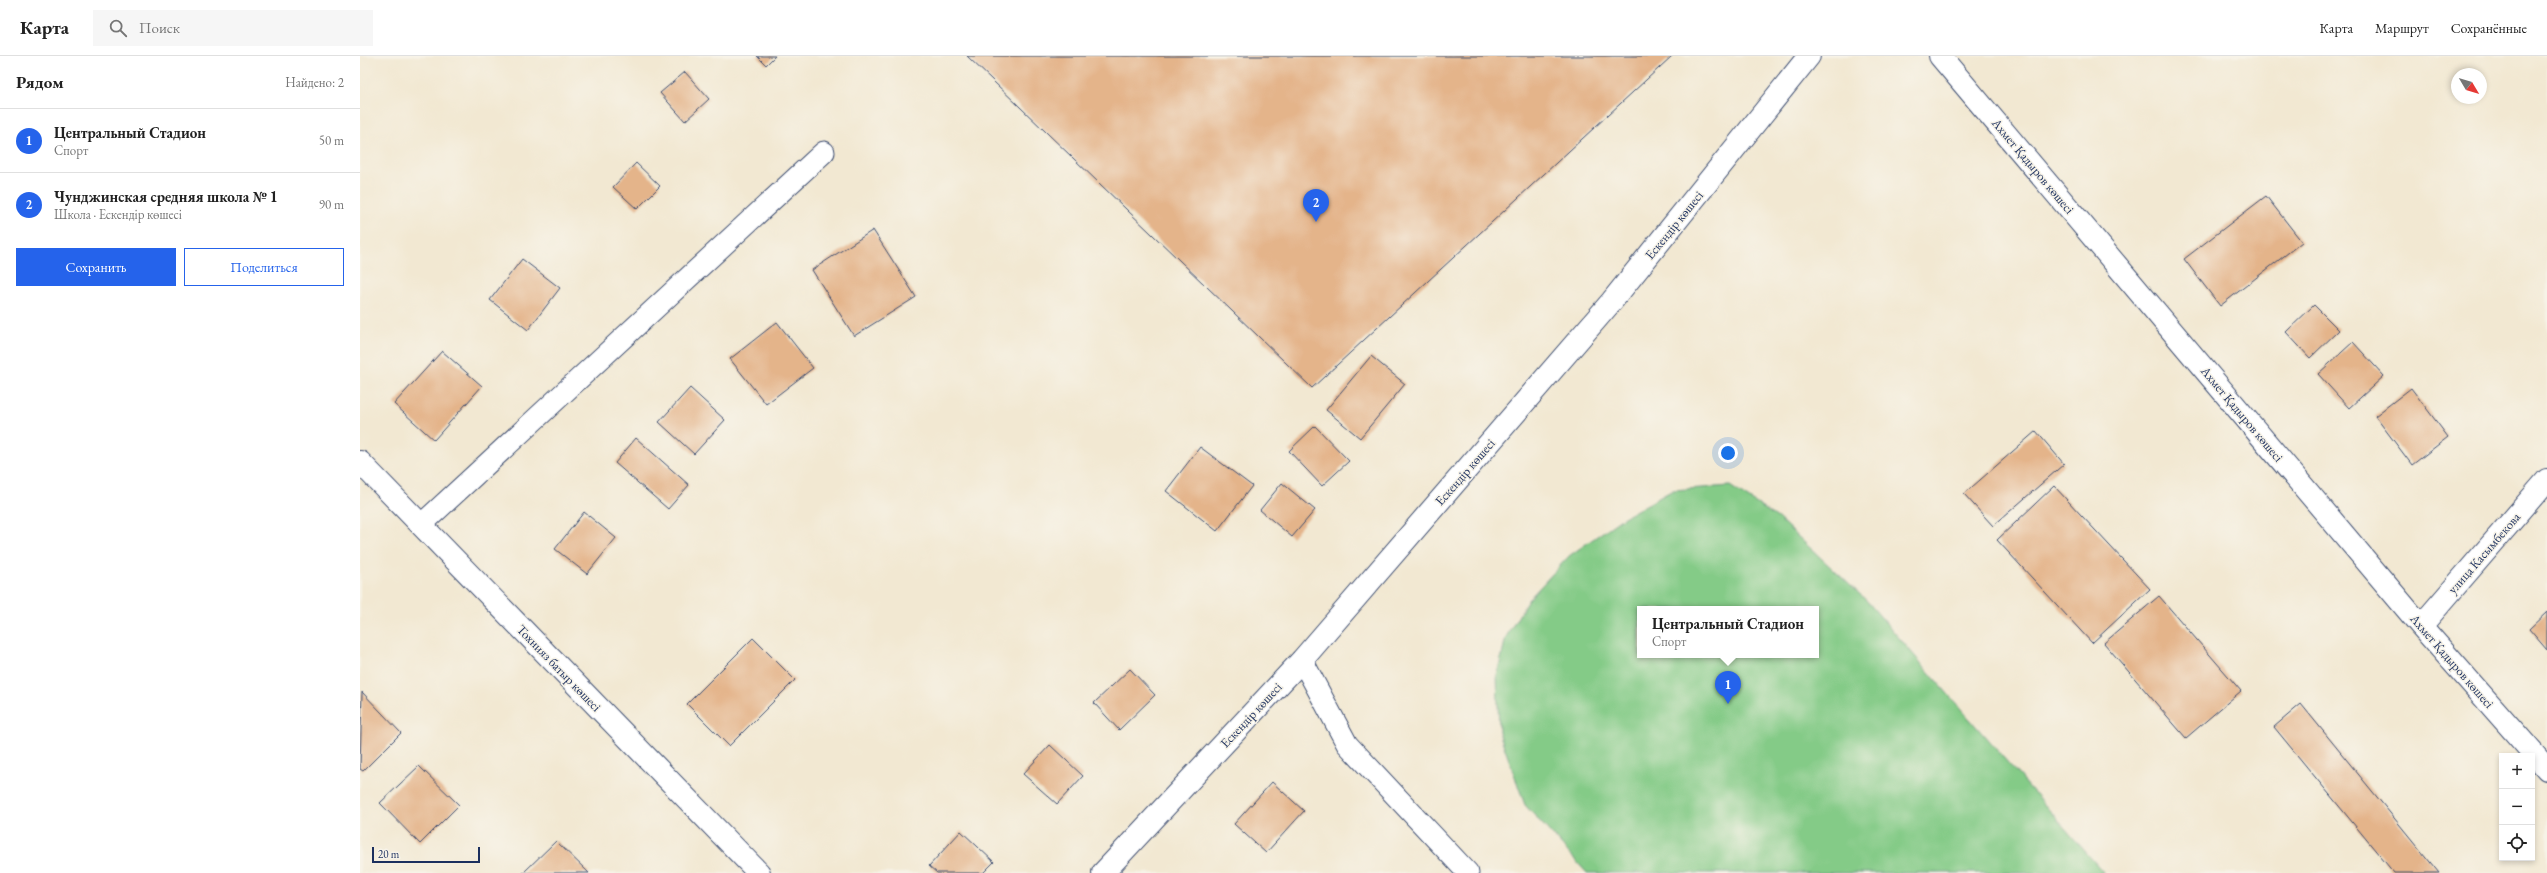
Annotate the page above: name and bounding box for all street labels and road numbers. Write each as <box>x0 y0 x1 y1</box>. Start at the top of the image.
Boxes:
street label: Ахмет Қадыров көшесі <box>1987 114 2078 217</box>
street label: Ескендір көшесі <box>1641 187 1707 263</box>
street label: Ахмет Қадыров көшесі <box>2196 362 2287 465</box>
street label: Ескендір көшесі <box>1431 435 1499 509</box>
street label: улица Касымбекова <box>2444 508 2524 597</box>
street label: Ахмет Қадыров көшесі <box>2406 610 2498 712</box>
street label: Тохнияз батыр көшесі <box>513 621 605 715</box>
street label: Ескендір көшесі <box>1216 679 1286 751</box>

